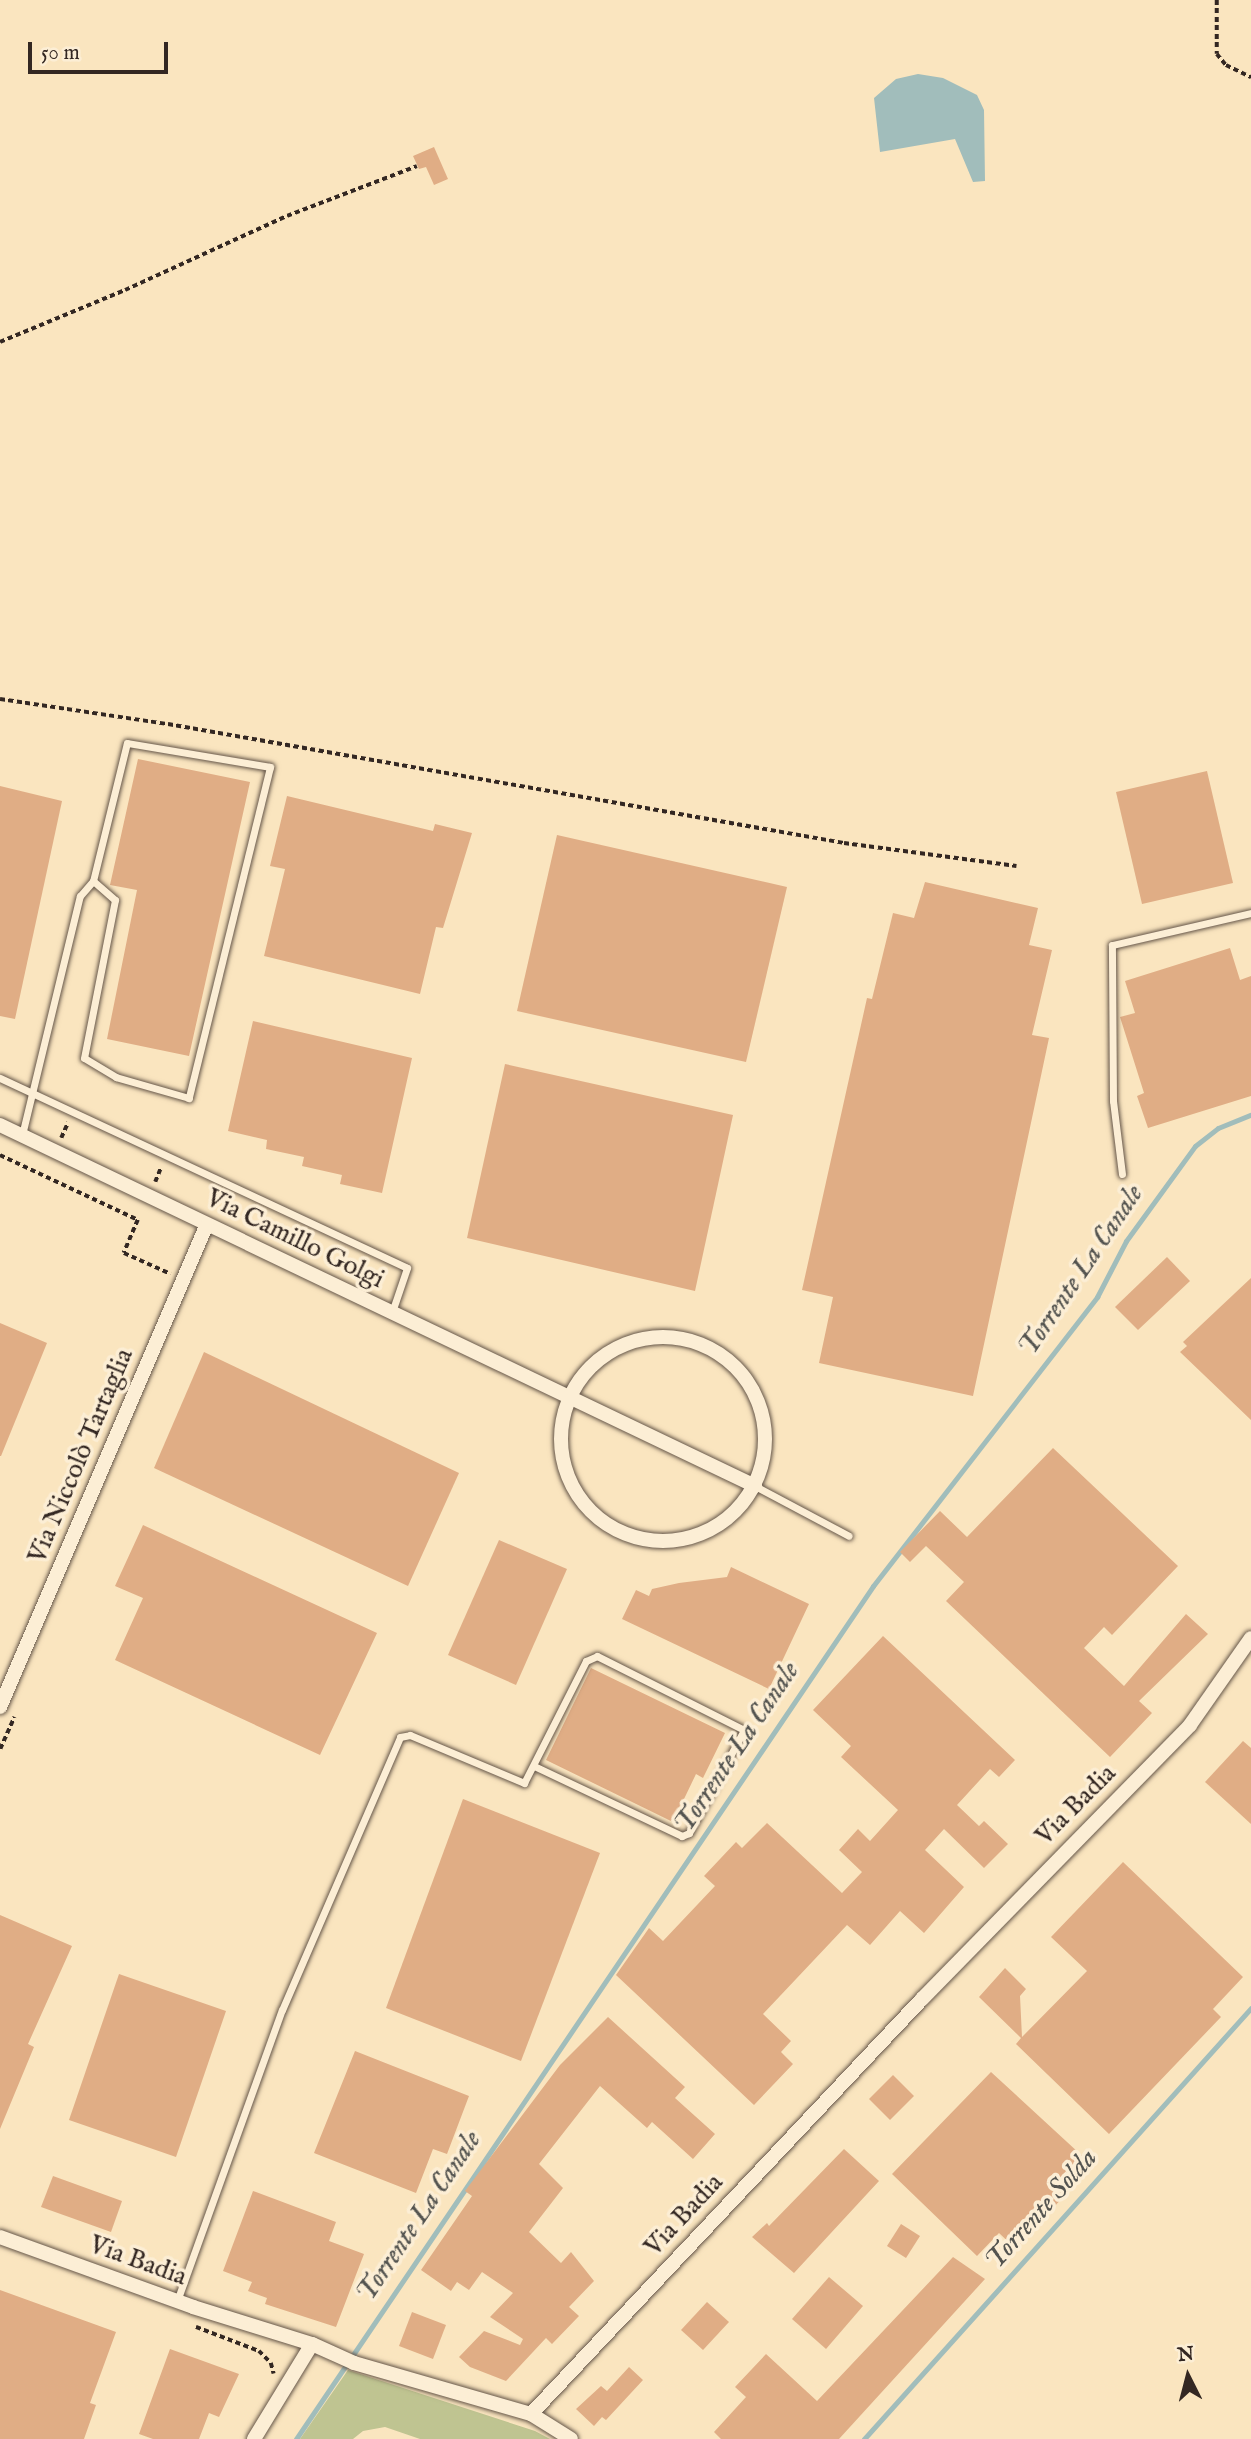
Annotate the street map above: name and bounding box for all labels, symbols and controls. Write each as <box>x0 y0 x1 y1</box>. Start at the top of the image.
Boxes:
scale bar <box>32 28 172 72</box>
text: 50 m <box>41 40 80 67</box>
water label: Torrente La Canale <box>1012 1179 1152 1363</box>
street label: Via Camillo Golgi <box>201 1182 389 1296</box>
street label: Via Niccolò Tartaglia <box>22 1344 140 1568</box>
water label: Torrente La Canale <box>668 1656 808 1840</box>
street label: Via Badia <box>1029 1758 1123 1852</box>
water label: Torrente La Canale <box>350 2125 490 2309</box>
water label: Torrente Solda <box>979 2142 1105 2278</box>
street label: Via Badia <box>638 2167 730 2263</box>
street label: Via Badia <box>85 2229 191 2293</box>
north arrow <box>1153 2341 1223 2411</box>
text: N <box>1176 2342 1195 2368</box>

